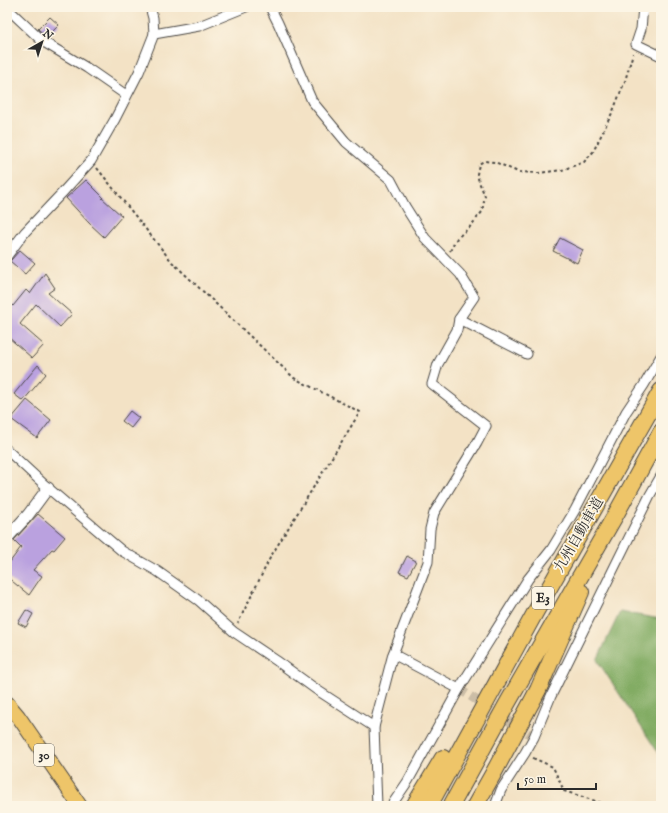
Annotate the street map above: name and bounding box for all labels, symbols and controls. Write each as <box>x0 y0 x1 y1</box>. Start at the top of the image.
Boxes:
north arrow <box>22 22 62 62</box>
text: N <box>39 26 56 44</box>
street label: 九州自動車道 <box>550 494 608 576</box>
road number: E3 <box>532 587 554 609</box>
road number: 30 <box>34 744 54 766</box>
scale bar <box>518 765 596 791</box>
text: 50 m <box>524 772 546 787</box>

